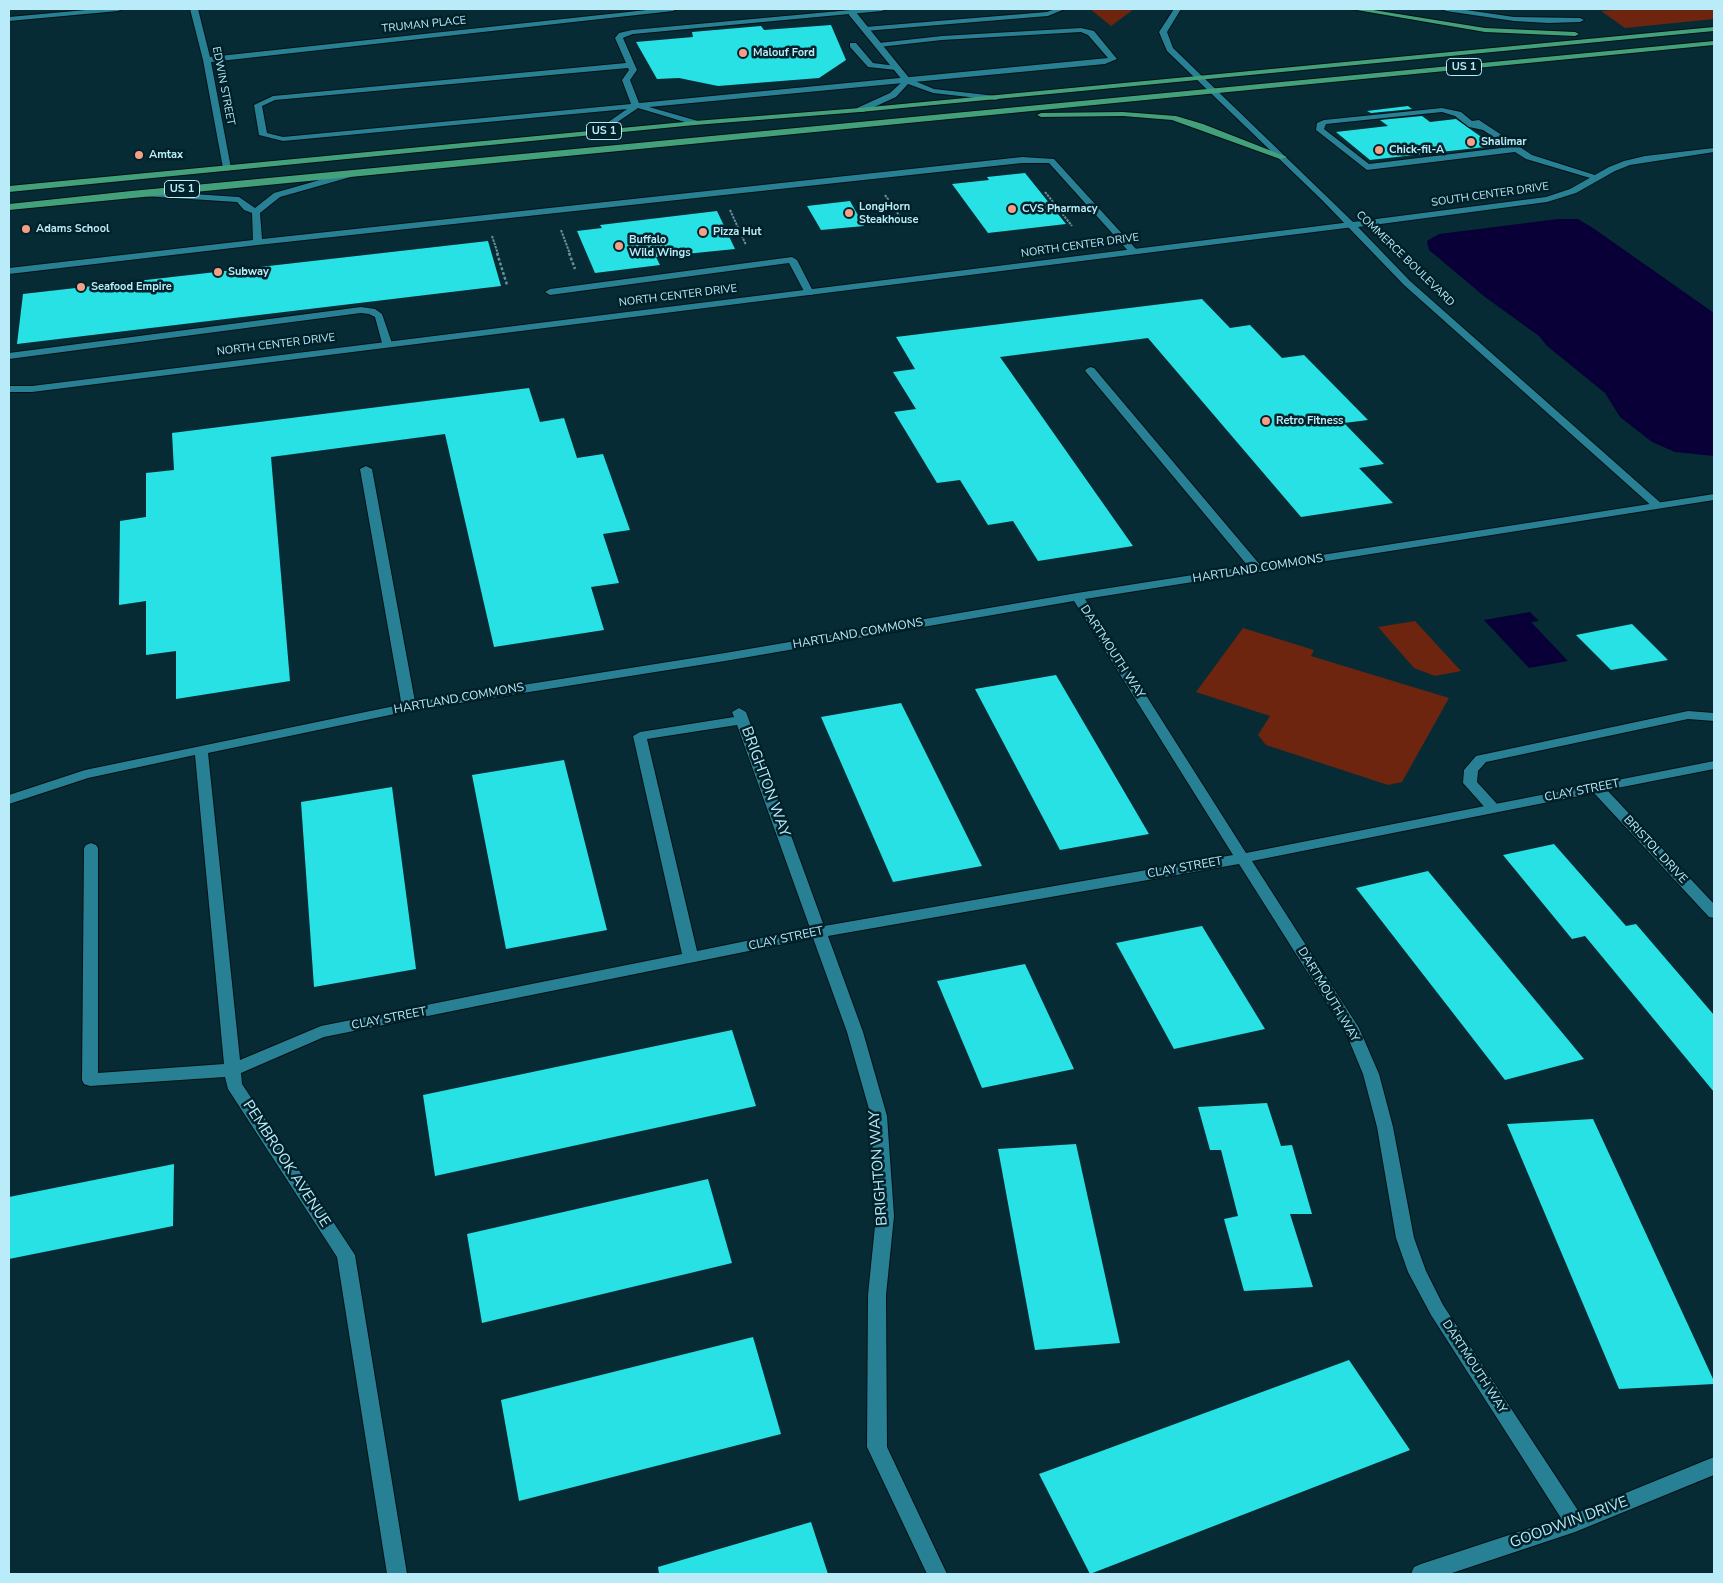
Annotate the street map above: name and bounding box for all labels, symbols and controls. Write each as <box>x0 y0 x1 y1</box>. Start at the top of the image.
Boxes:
street label: TRUMAN PLACE <box>381 14 467 36</box>
street label: EDWIN STREET <box>209 45 237 127</box>
place label: Malouf Ford <box>753 46 815 60</box>
marker: Malouf Ford <box>737 47 749 59</box>
road number: US 1 <box>1446 58 1482 76</box>
road number: US 1 <box>586 122 622 140</box>
place label: Shalimar <box>1481 135 1527 149</box>
marker: Shalimar <box>1465 136 1477 148</box>
place label: Chick-fil-A <box>1389 143 1444 157</box>
marker: Chick-fil-A <box>1373 144 1385 156</box>
place label: Amtax <box>149 148 183 162</box>
marker: Amtax <box>133 149 145 161</box>
road number: US 1 <box>164 180 200 198</box>
street label: SOUTH CENTER DRIVE <box>1430 180 1550 210</box>
place label: LongHorn Steakhouse <box>859 200 918 226</box>
place label: CVS Pharmacy <box>1022 202 1098 216</box>
marker: CVS Pharmacy <box>1006 203 1018 215</box>
marker: LongHorn Steakhouse <box>843 207 855 219</box>
street label: COMMERCE BOULEVARD <box>1353 209 1457 309</box>
place label: Adams School <box>36 222 109 236</box>
marker: Adams School <box>20 223 32 235</box>
place label: Pizza Hut <box>713 225 761 239</box>
marker: Pizza Hut <box>697 226 709 238</box>
street label: NORTH CENTER DRIVE <box>1020 231 1140 261</box>
place label: Buffalo Wild Wings <box>629 233 691 259</box>
marker: Buffalo Wild Wings <box>613 240 625 252</box>
place label: Subway <box>228 265 269 279</box>
marker: Subway <box>212 266 224 278</box>
place label: Seafood Empire <box>91 280 172 294</box>
marker: Seafood Empire <box>75 281 87 293</box>
street label: NORTH CENTER DRIVE <box>618 282 738 310</box>
street label: NORTH CENTER DRIVE <box>216 331 336 359</box>
place label: Retro Fitness <box>1276 414 1343 428</box>
marker: Retro Fitness <box>1260 415 1272 427</box>
street label: HARTLAND COMMONS <box>1192 552 1324 586</box>
street label: DARTMOUTH WAY <box>1077 603 1147 701</box>
street label: HARTLAND COMMONS <box>792 615 924 653</box>
street label: HARTLAND COMMONS <box>393 680 525 718</box>
street label: BRIGHTON WAY <box>737 725 793 839</box>
street label: CLAY STREET <box>1543 777 1621 805</box>
street label: BRISTOL DRIVE <box>1620 813 1690 887</box>
street label: CLAY STREET <box>1146 854 1224 882</box>
street label: CLAY STREET <box>747 924 825 954</box>
street label: DARTMOUTH WAY <box>1294 945 1362 1045</box>
street label: CLAY STREET <box>350 1005 428 1033</box>
street label: PEMBROOK AVENUE <box>238 1097 334 1231</box>
street label: BRIGHTON WAY <box>866 1110 892 1226</box>
street label: DARTMOUTH WAY <box>1439 1318 1509 1416</box>
street label: GOODWIN DRIVE <box>1508 1493 1630 1553</box>

